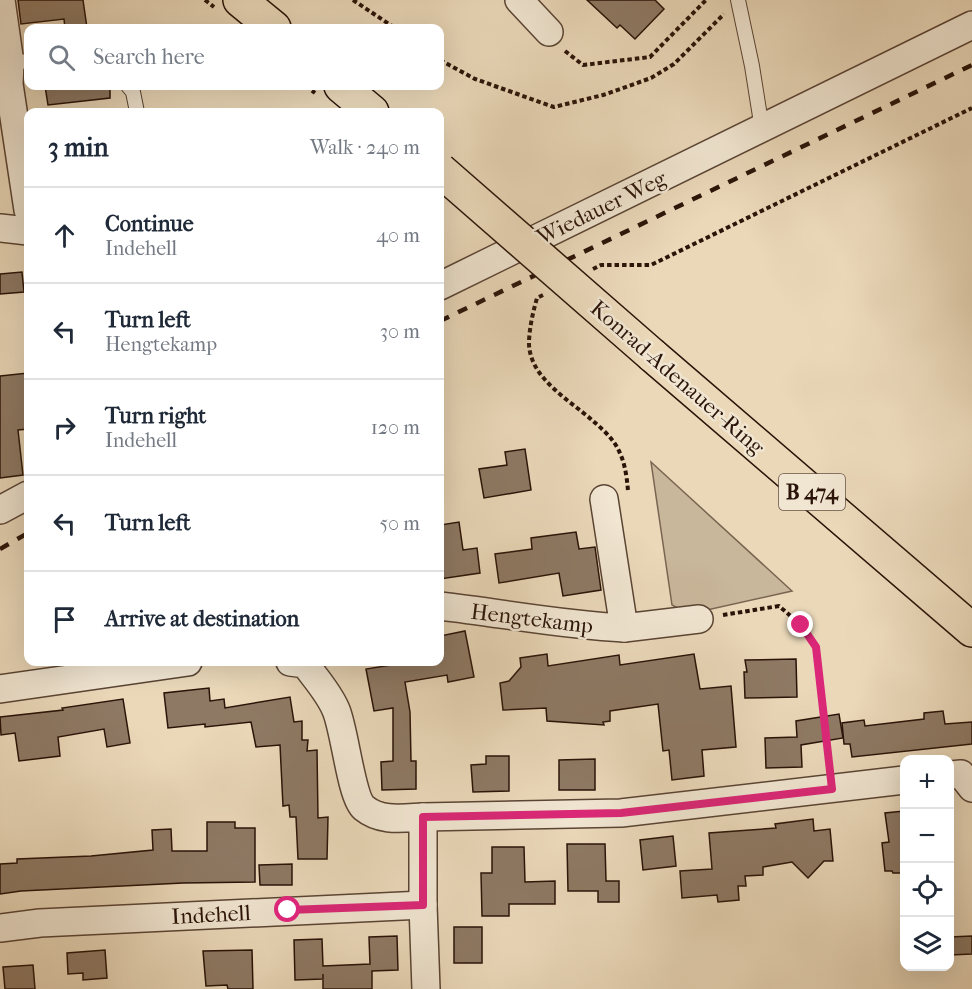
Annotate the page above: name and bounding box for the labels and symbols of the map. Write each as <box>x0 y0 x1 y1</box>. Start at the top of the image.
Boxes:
street label: Wiedauer Weg <box>532 165 671 251</box>
street label: Konrad-Adenauer-Ring <box>585 295 770 461</box>
road number: B 474 <box>779 474 845 510</box>
street label: Hengtekamp <box>469 599 595 639</box>
route end <box>787 611 813 637</box>
route start <box>274 896 300 922</box>
street label: Indehell <box>171 900 251 930</box>

